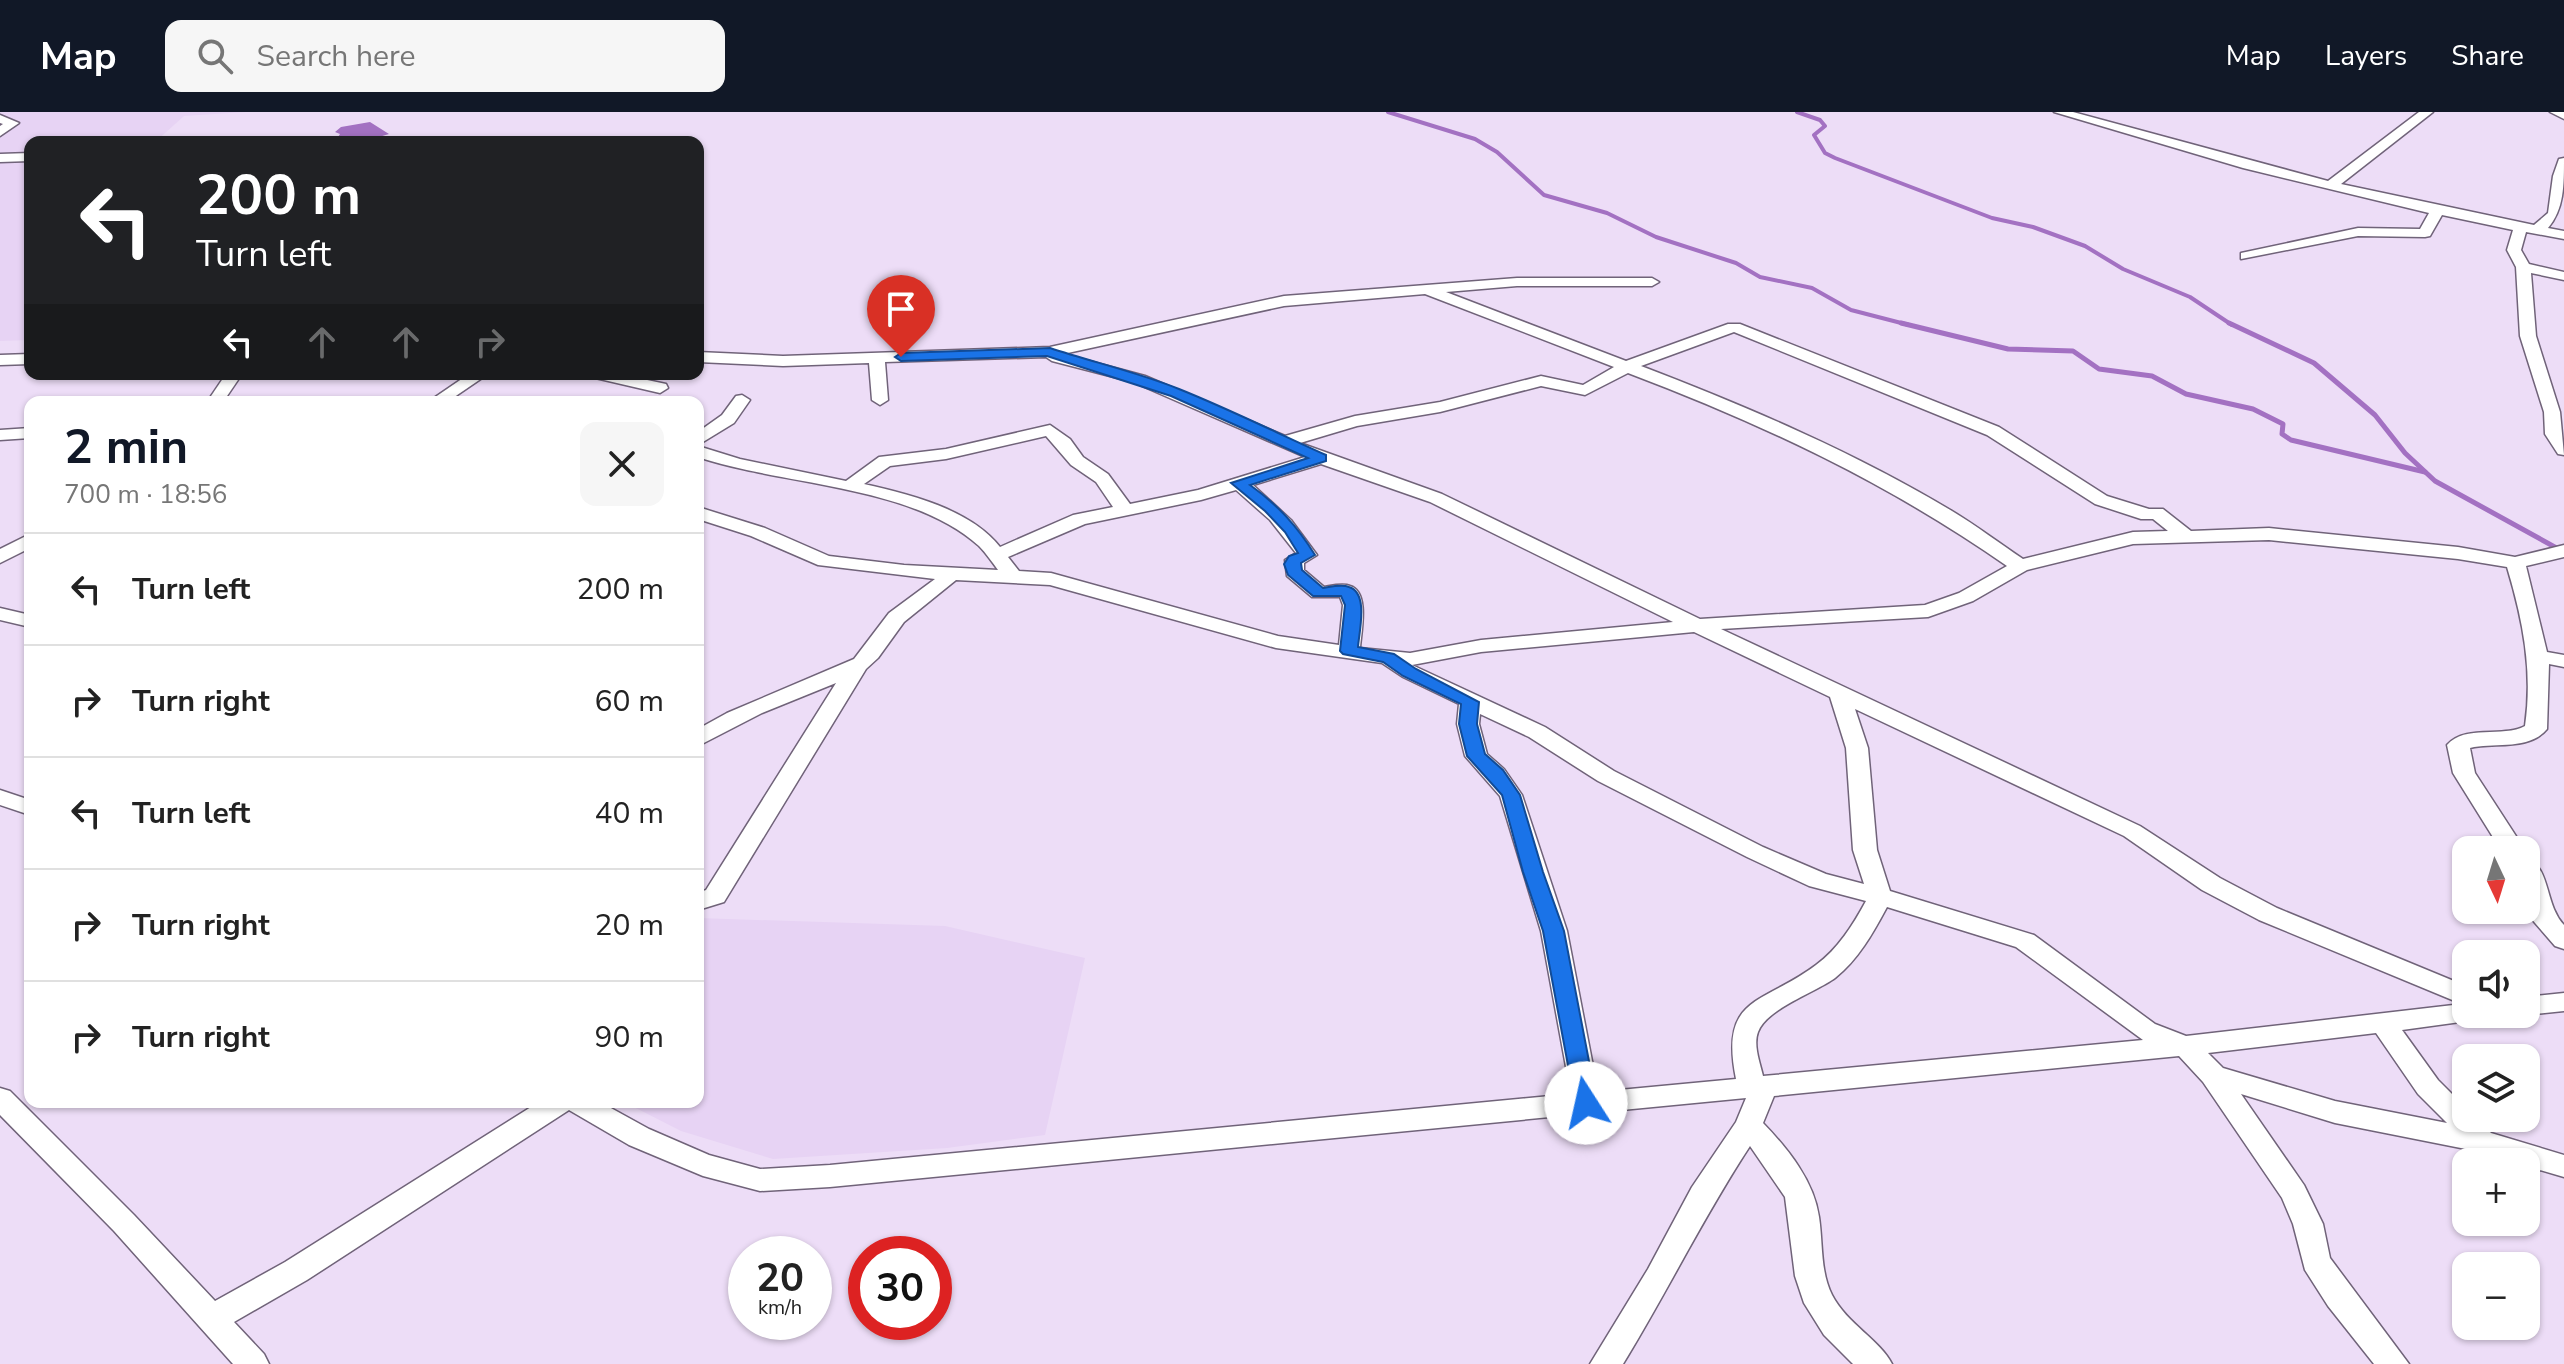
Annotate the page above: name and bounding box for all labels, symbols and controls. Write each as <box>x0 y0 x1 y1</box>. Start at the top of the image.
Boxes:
search box <box>165 20 725 92</box>
text: Map <box>40 31 117 82</box>
icon: search <box>193 34 237 78</box>
text: Search here <box>257 36 416 77</box>
text: Map <box>2226 37 2281 75</box>
text: Layers <box>2325 37 2407 75</box>
text: Share <box>2451 37 2524 75</box>
text: 200 m <box>196 157 361 234</box>
icon: left <box>64 168 168 272</box>
text: Turn left <box>196 230 331 279</box>
pin <box>867 275 935 357</box>
icon: arrive <box>879 287 923 331</box>
icon: left <box>216 320 260 364</box>
icon: ahead <box>300 320 344 364</box>
icon: ahead <box>384 320 428 364</box>
icon: right <box>468 320 512 364</box>
text: 2 min <box>64 414 188 480</box>
button: close <box>580 422 664 506</box>
text: 700 m · 18:56 <box>64 477 227 512</box>
icon: left <box>64 567 108 611</box>
text: Turn left <box>132 569 250 610</box>
text: 200 m <box>577 569 664 610</box>
icon: right <box>64 679 108 723</box>
text: Turn right <box>132 681 270 722</box>
text: 60 m <box>595 681 664 722</box>
icon: left <box>64 791 108 835</box>
text: Turn left <box>132 793 250 834</box>
text: 40 m <box>595 793 664 834</box>
north arrow <box>2452 836 2540 924</box>
map controls <box>2452 836 2540 1340</box>
icon: right <box>64 903 108 947</box>
text: Turn right <box>132 905 270 946</box>
text: 20 m <box>595 905 664 946</box>
button: sound <box>2452 940 2540 1028</box>
icon: right <box>64 1015 108 1059</box>
text: Turn right <box>132 1017 270 1058</box>
text: 90 m <box>595 1017 664 1058</box>
button: layers <box>2452 1044 2540 1132</box>
position arrow <box>1544 1061 1628 1145</box>
button: + <box>2452 1148 2540 1236</box>
speed limit sign: 30 <box>848 1236 952 1340</box>
text: 20 <box>756 1251 804 1305</box>
button: − <box>2452 1252 2540 1340</box>
text: km/h <box>758 1294 802 1321</box>

